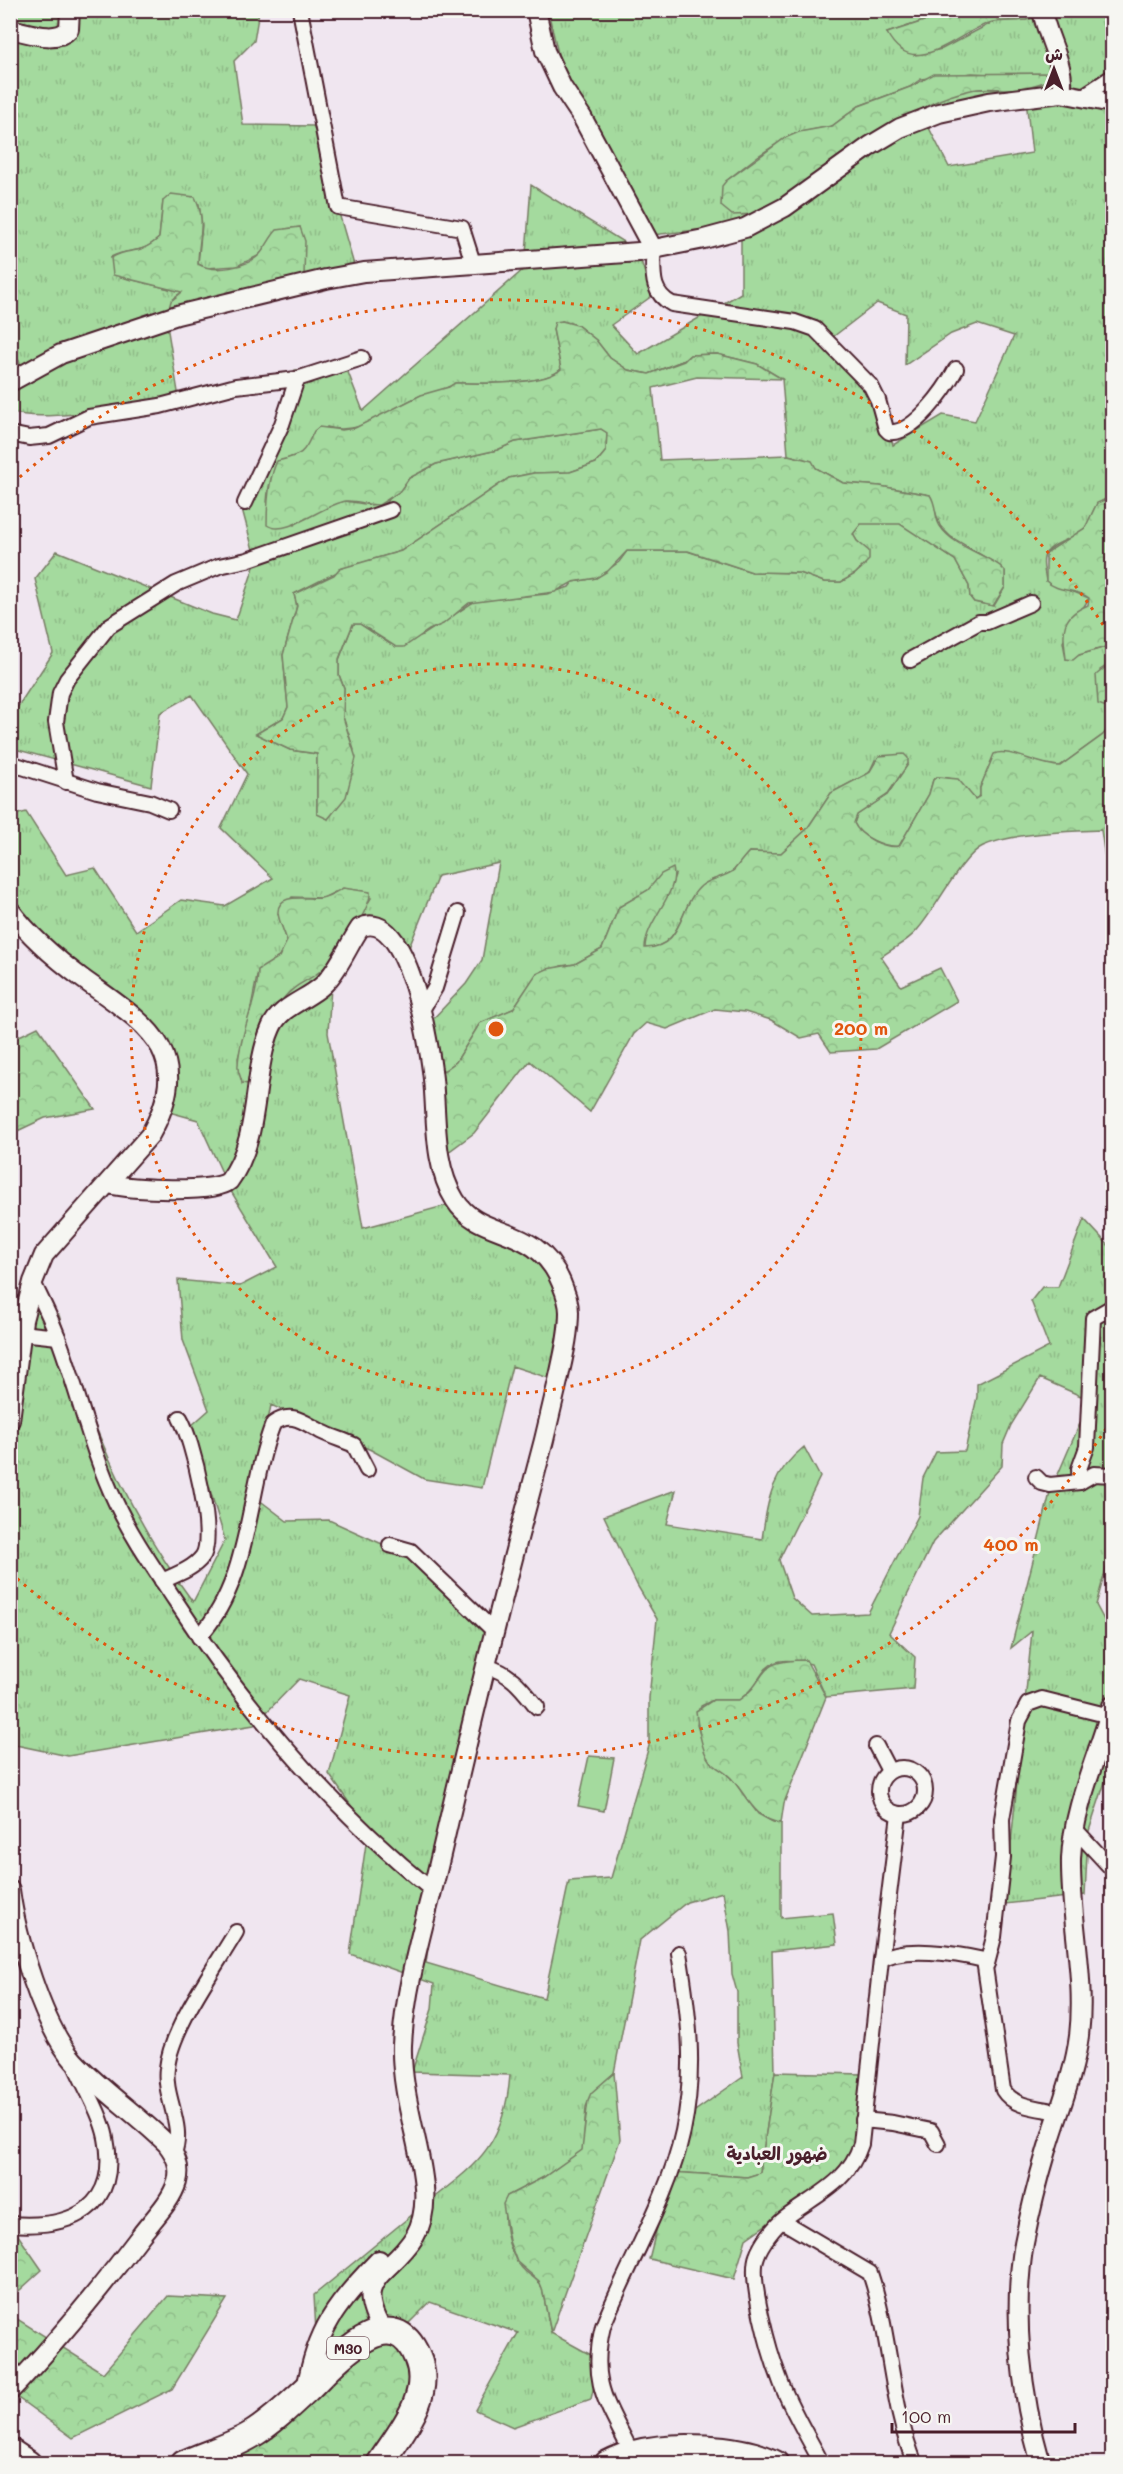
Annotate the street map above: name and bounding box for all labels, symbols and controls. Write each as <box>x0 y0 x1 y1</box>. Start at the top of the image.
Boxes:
north arrow <box>1024 39 1084 99</box>
text: ش <box>1045 43 1063 64</box>
text: 200 m <box>834 1016 888 1040</box>
centre of rings <box>486 1019 506 1039</box>
text: 400 m <box>983 1532 1039 1556</box>
district label: ضهور العبادية <box>726 2141 828 2166</box>
road number: M30 <box>327 2337 369 2359</box>
scale bar <box>892 2396 1075 2434</box>
text: 100 m <box>901 2404 951 2428</box>

